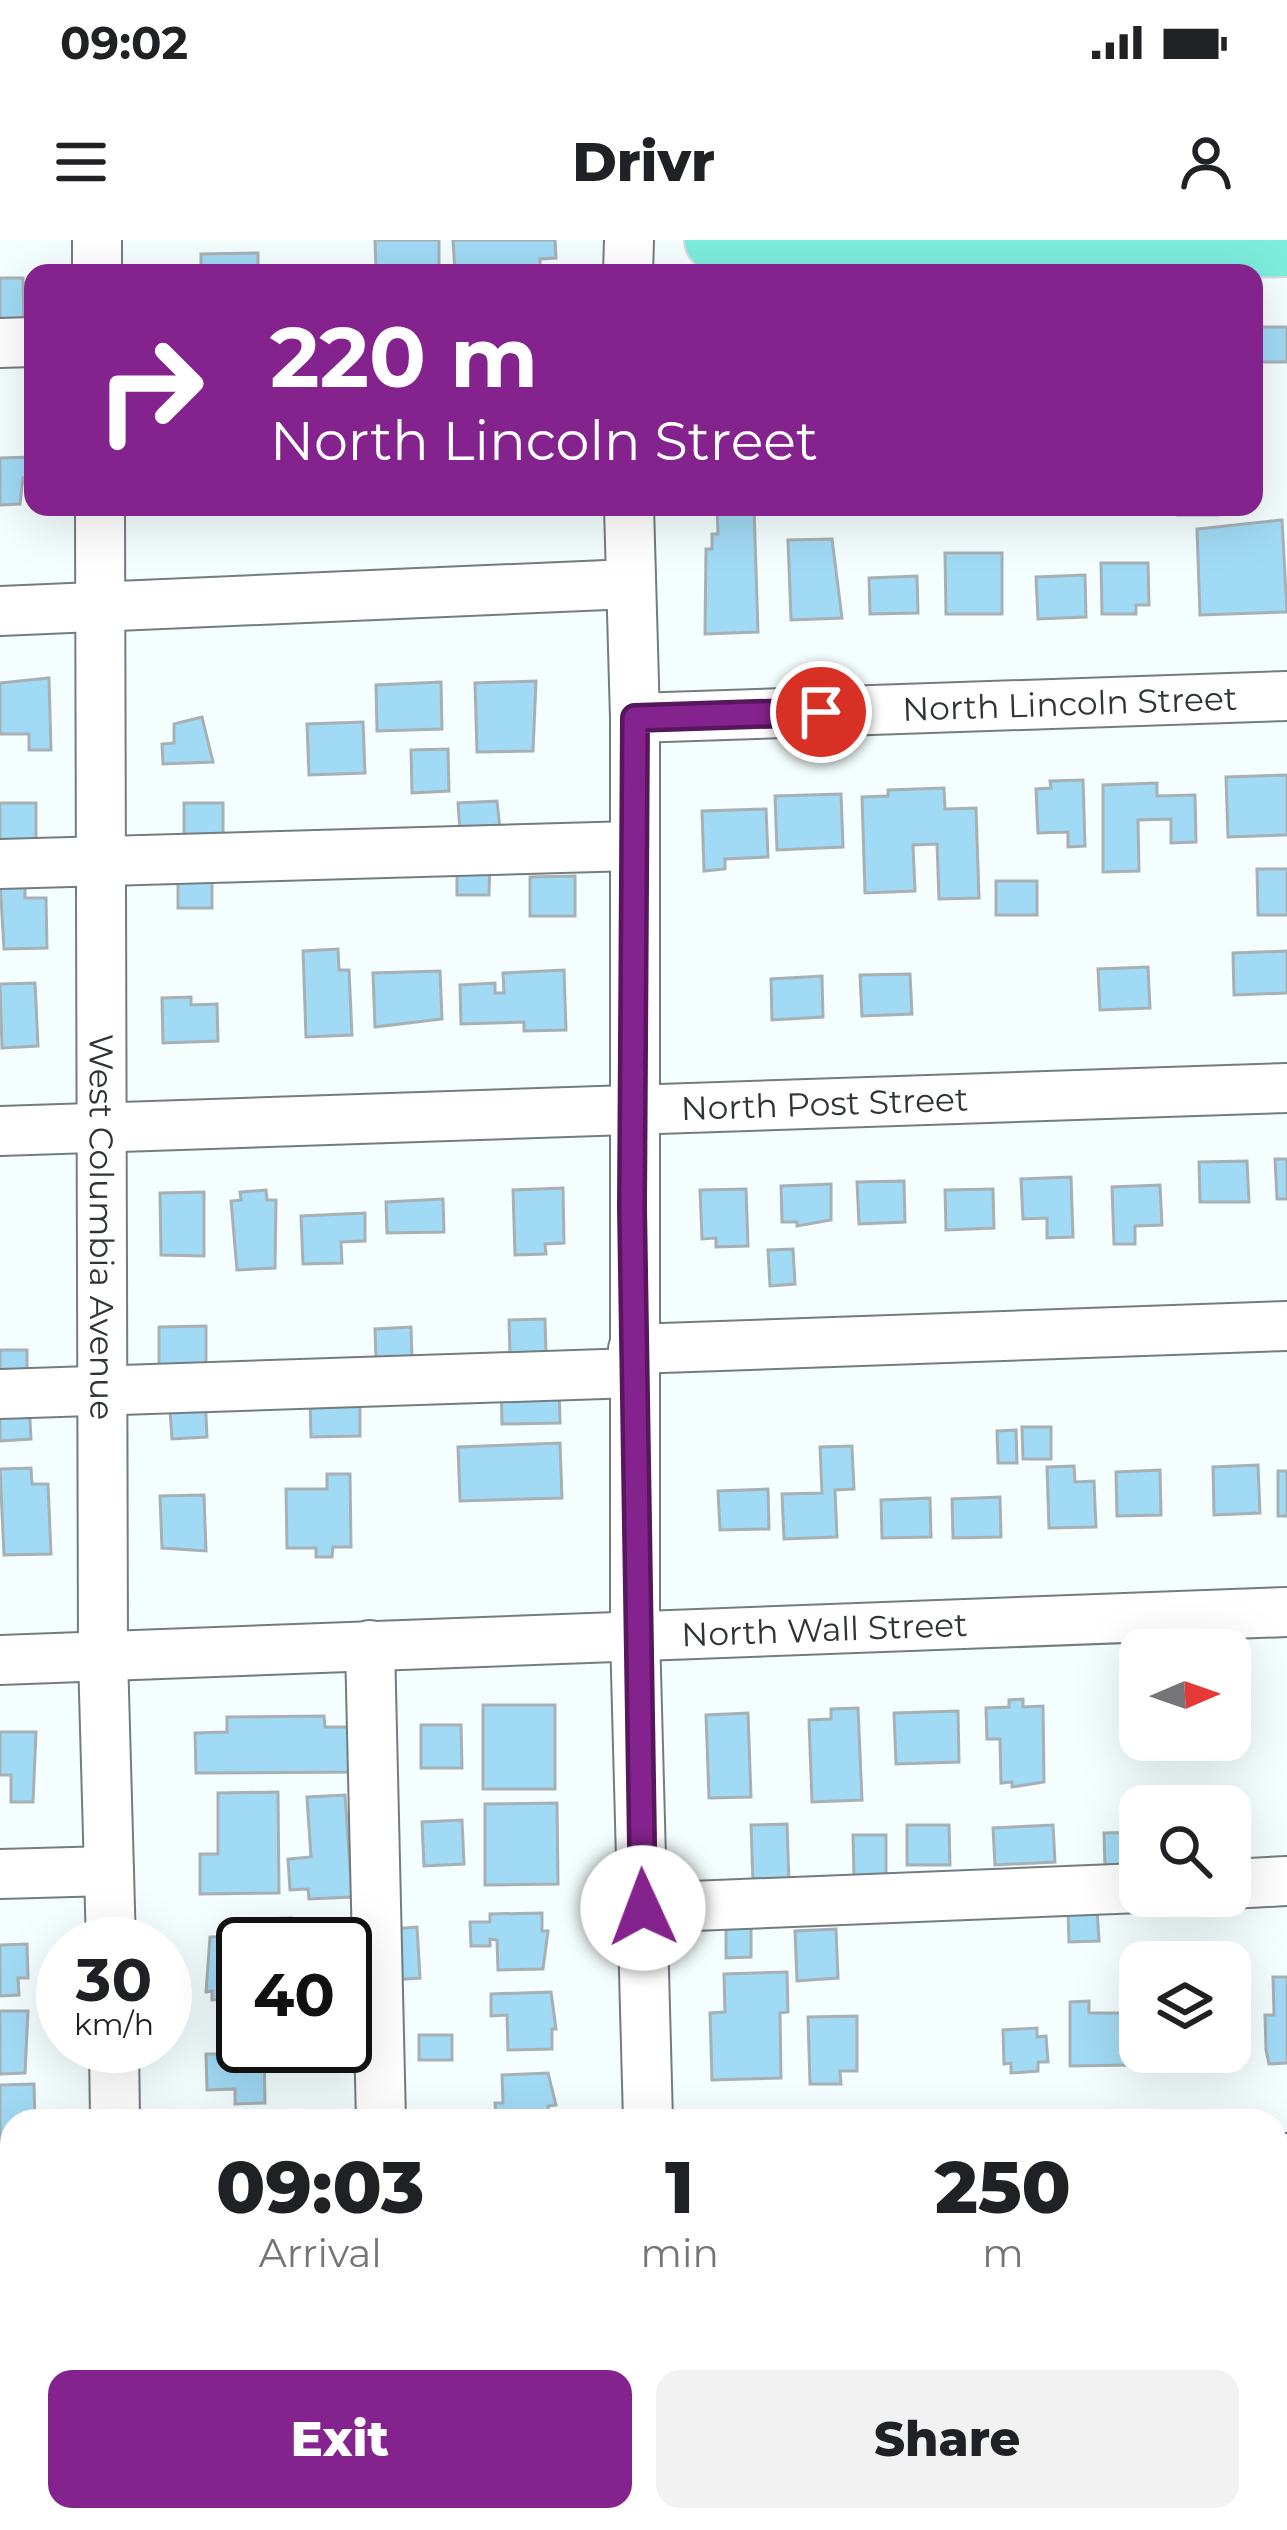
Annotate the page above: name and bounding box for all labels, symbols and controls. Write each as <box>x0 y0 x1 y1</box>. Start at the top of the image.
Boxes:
text: 09:02 <box>60 15 188 70</box>
icon: menu <box>48 129 114 195</box>
text: Drivr <box>572 129 715 195</box>
icon: person <box>1173 129 1239 195</box>
text: 220 m <box>270 306 538 408</box>
icon: right <box>72 312 228 468</box>
text: North Lincoln Street <box>270 408 818 474</box>
pin <box>770 661 872 763</box>
street label: North Lincoln Street <box>902 678 1238 729</box>
icon: arrive <box>788 679 854 745</box>
street label: West Columbia Avenue <box>81 1034 122 1420</box>
street label: North Post Street <box>680 1079 969 1128</box>
street label: North Wall Street <box>681 1604 968 1655</box>
north arrow <box>1119 1629 1251 1761</box>
map controls <box>1119 1629 1251 2073</box>
button: search <box>1119 1785 1251 1917</box>
position arrow <box>580 1845 706 1971</box>
speed limit sign: 40 <box>216 1917 372 2073</box>
button: layers <box>1119 1941 1251 2073</box>
text: 30 <box>76 1943 152 2016</box>
text: km/h <box>74 2006 154 2043</box>
text: 09:03 <box>216 2143 424 2231</box>
text: 1 <box>665 2143 694 2231</box>
text: 250 <box>935 2143 1071 2231</box>
text: Arrival <box>259 2229 382 2277</box>
text: min <box>641 2229 719 2277</box>
text: m <box>982 2229 1024 2277</box>
button: Exit <box>48 2370 632 2508</box>
button: Share <box>656 2370 1239 2508</box>

